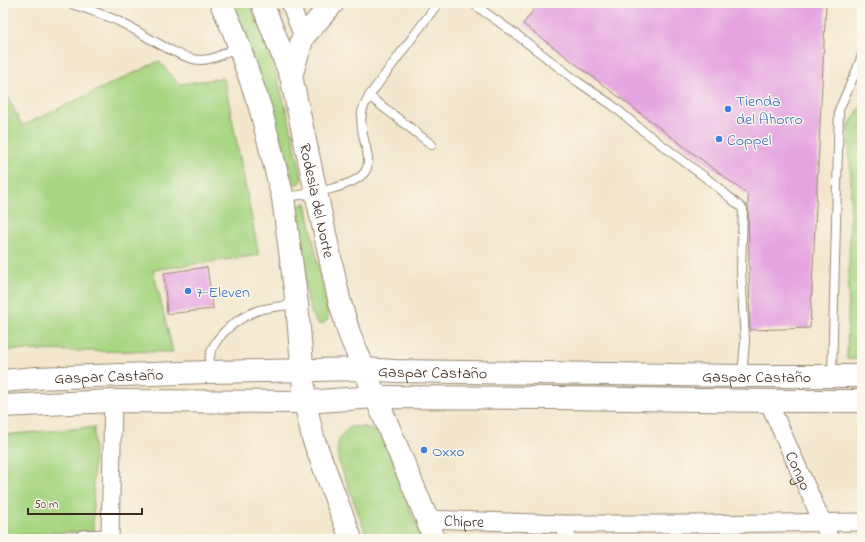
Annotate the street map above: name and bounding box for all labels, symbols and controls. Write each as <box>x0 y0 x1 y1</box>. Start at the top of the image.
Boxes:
place label: Tienda del Ahorro <box>736 90 803 132</box>
marker: Tienda del Ahorro <box>723 104 733 114</box>
place label: Coppel <box>727 129 772 153</box>
marker: Coppel <box>714 134 724 144</box>
street label: Rodesia del Norte <box>292 141 340 261</box>
place label: 7-Eleven <box>196 281 250 305</box>
marker: 7-Eleven <box>183 286 193 296</box>
street label: Gaspar Castaño <box>377 360 487 386</box>
street label: Gaspar Castaño <box>54 364 164 391</box>
street label: Gaspar Castaño <box>702 365 811 390</box>
place label: Oxxo <box>432 440 465 464</box>
marker: Oxxo <box>419 445 429 455</box>
street label: Congo <box>778 448 817 495</box>
scale bar <box>28 490 142 516</box>
text: 50 m <box>34 496 58 514</box>
street label: Chipre <box>443 510 485 535</box>

